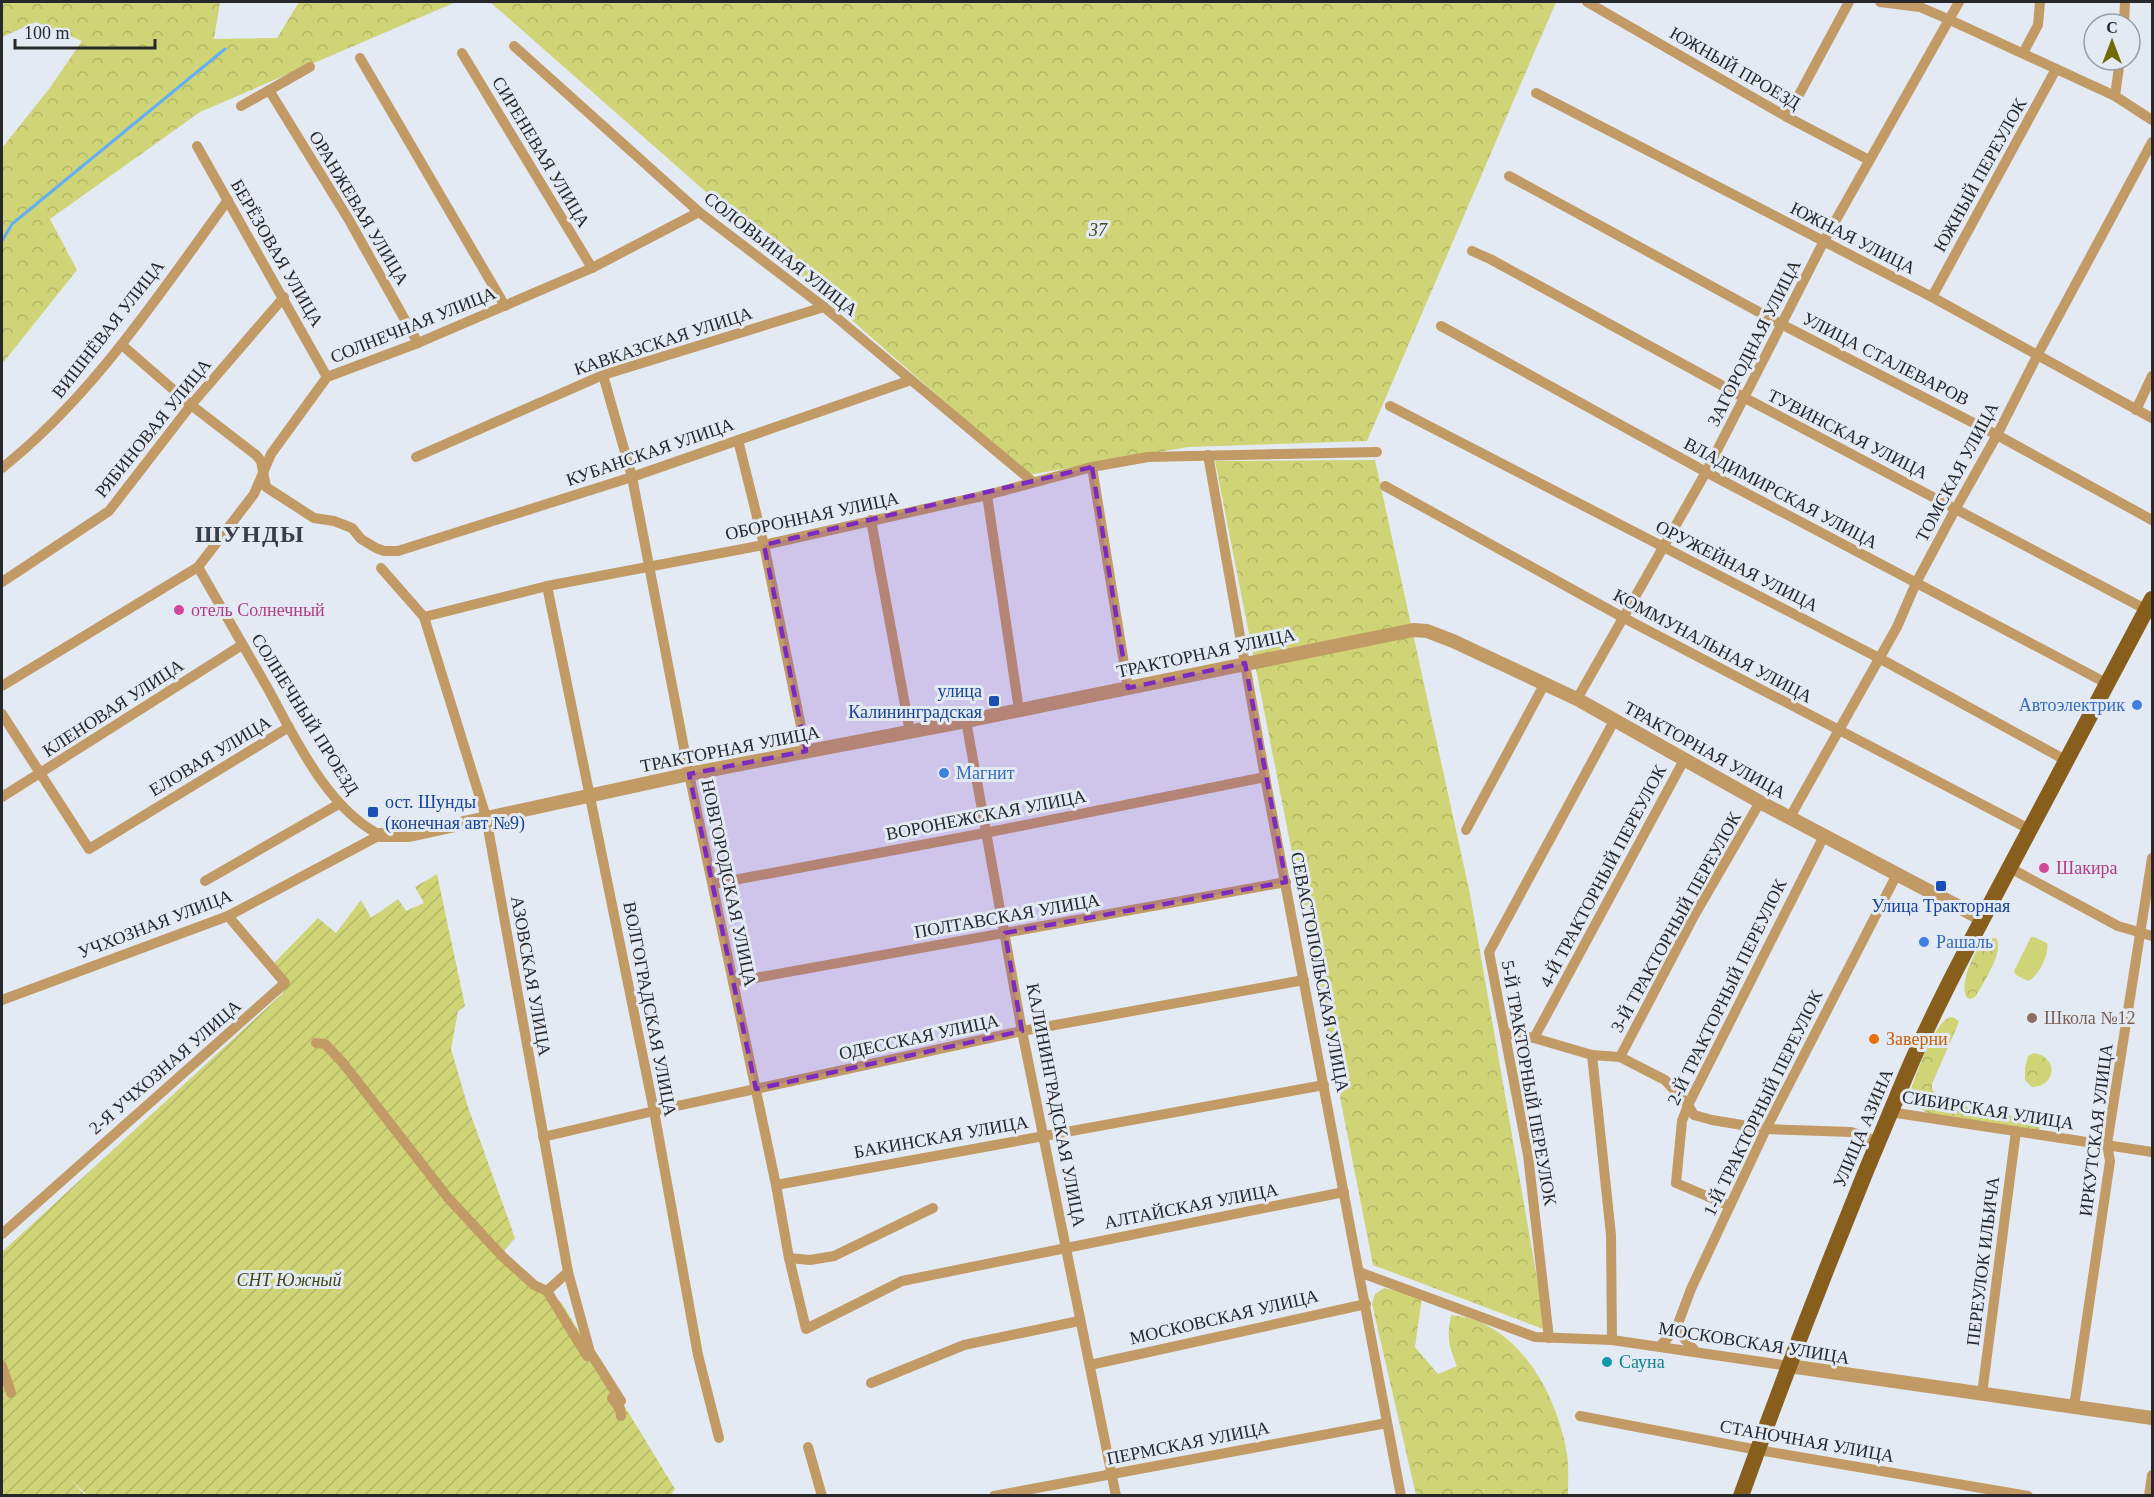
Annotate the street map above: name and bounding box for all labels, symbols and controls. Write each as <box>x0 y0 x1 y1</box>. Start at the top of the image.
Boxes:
scale bar <box>15 12 154 50</box>
north arrow <box>2082 12 2142 72</box>
text: С <box>2106 19 2118 36</box>
text: 100 m <box>24 23 70 43</box>
street label: ЮЖНЫЙ ПРОЕЗД <box>1666 23 1804 113</box>
street label: СИРЕНЕВАЯ УЛИЦА <box>488 73 594 231</box>
street label: ЮЖНЫЙ ПЕРЕУЛОК <box>1929 94 2031 255</box>
street label: ОРАНЖЕВАЯ УЛИЦА <box>305 127 413 289</box>
street label: БЕРЁЗОВАЯ УЛИЦА <box>227 176 327 330</box>
street label: СОЛОВЬИНАЯ УЛИЦА <box>700 188 862 320</box>
street label: ЮЖНАЯ УЛИЦА <box>1787 198 1919 278</box>
park label: 37 <box>1088 220 1108 240</box>
street label: ВИШНЁВАЯ УЛИЦА <box>48 256 168 402</box>
street label: ЗАГОРОДНАЯ УЛИЦА <box>1703 256 1805 430</box>
street label: СОЛНЕЧНАЯ УЛИЦА <box>327 283 499 367</box>
street label: КАВКАЗСКАЯ УЛИЦА <box>571 303 755 379</box>
street label: УЛИЦА СТАЛЕВАРОВ <box>1800 308 1972 410</box>
street label: РЯБИНОВАЯ УЛИЦА <box>91 355 215 501</box>
street label: ТУВИНСКАЯ УЛИЦА <box>1765 385 1931 483</box>
street label: ТОМСКАЯ УЛИЦА <box>1912 399 2002 545</box>
street label: КУБАНСКАЯ УЛИЦА <box>564 414 736 490</box>
street label: ВЛАДИМИРСКАЯ УЛИЦА <box>1681 433 1881 553</box>
street label: ОБОРОННАЯ УЛИЦА <box>723 488 901 544</box>
street label: ОРУЖЕЙНАЯ УЛИЦА <box>1652 516 1822 616</box>
district label: ШУНДЫ <box>195 521 305 547</box>
street label: КОММУНАЛЬНАЯ УЛИЦА <box>1610 585 1816 707</box>
place label: отель Солнечный <box>191 600 325 620</box>
marker: отель Солнечный <box>172 603 186 617</box>
street label: ТРАКТОРНАЯ УЛИЦА <box>1115 624 1297 682</box>
street label: СОЛНЕЧНЫЙ ПРОЕЗД <box>247 630 363 798</box>
street label: КЛЕНОВАЯ УЛИЦА <box>39 655 187 761</box>
place label: улица Калининградская <box>848 681 982 722</box>
marker: улица Калининградская <box>987 694 1001 708</box>
place label: Автоэлектрик <box>2019 695 2125 715</box>
street label: ТРАКТОРНАЯ УЛИЦА <box>1621 697 1789 803</box>
marker: Автоэлектрик <box>2130 698 2144 712</box>
street label: ЕЛОВАЯ УЛИЦА <box>146 712 274 800</box>
street label: ТРАКТОРНАЯ УЛИЦА <box>639 722 821 776</box>
street label: 4-Й ТРАКТОРНЫЙ ПЕРЕУЛОК <box>1536 760 1671 991</box>
place label: Магнит <box>956 763 1015 783</box>
marker: Магнит <box>937 766 951 780</box>
street label: НОВГОРОДСКАЯ УЛИЦА <box>697 778 761 988</box>
street label: ВОРОНЕЖСКАЯ УЛИЦА <box>884 786 1088 844</box>
place label: ост. Шунды (конечная авт №9) <box>385 792 525 834</box>
marker: ост. Шунды (конечная авт №9) <box>366 805 380 819</box>
street label: 3-Й ТРАКТОРНЫЙ ПЕРЕУЛОК <box>1607 807 1746 1036</box>
street label: СЕВАСТОПОЛЬСКАЯ УЛИЦА <box>1287 850 1353 1094</box>
place label: Шакира <box>2056 858 2118 878</box>
marker: Шакира <box>2037 861 2051 875</box>
street label: 2-Й ТРАКТОРНЫЙ ПЕРЕУЛОК <box>1663 875 1791 1108</box>
marker: Улица Тракторная <box>1934 879 1948 893</box>
street label: УЧХОЗНАЯ УЛИЦА <box>75 885 235 963</box>
street label: ПОЛТАВСКАЯ УЛИЦА <box>913 890 1101 942</box>
street label: АЗОВСКАЯ УЛИЦА <box>507 894 555 1058</box>
place label: Улица Тракторная <box>1872 896 2010 916</box>
street label: ВОЛГОГРАДСКАЯ УЛИЦА <box>619 900 681 1118</box>
place label: Рашаль <box>1936 932 1993 952</box>
marker: Рашаль <box>1917 935 1931 949</box>
street label: 5-Й ТРАКТОРНЫЙ ПЕРЕУЛОК <box>1498 959 1561 1208</box>
street label: КАЛИНИНГРАДСКАЯ УЛИЦА <box>1023 981 1089 1229</box>
street label: 1-Й ТРАКТОРНЫЙ ПЕРЕУЛОК <box>1699 986 1827 1219</box>
street label: 2-Я УЧХОЗНАЯ УЛИЦА <box>85 996 245 1138</box>
place label: Школа №12 <box>2044 1008 2135 1028</box>
street label: ОДЕССКАЯ УЛИЦА <box>837 1010 1001 1064</box>
marker: Школа №12 <box>2025 1011 2039 1025</box>
place label: Заверни <box>1886 1029 1948 1049</box>
marker: Заверни <box>1867 1032 1881 1046</box>
street label: ИРКУТСКАЯ УЛИЦА <box>2075 1043 2117 1217</box>
street label: УЛИЦА АЗИНА <box>1829 1066 1897 1190</box>
street label: СИБИРСКАЯ УЛИЦА <box>1900 1087 2076 1133</box>
street label: БАКИНСКАЯ УЛИЦА <box>852 1112 1030 1162</box>
street label: ПЕРЕУЛОК ИЛЬИЧА <box>1963 1175 2003 1347</box>
street label: АЛТАЙСКАЯ УЛИЦА <box>1102 1179 1280 1233</box>
park label: СНТ Южный <box>236 1270 342 1290</box>
street label: МОСКОВСКАЯ УЛИЦА <box>1128 1286 1320 1348</box>
street label: МОСКОВСКАЯ УЛИЦА <box>1657 1318 1851 1368</box>
place label: Сауна <box>1619 1352 1665 1372</box>
marker: Сауна <box>1600 1355 1614 1369</box>
street label: СТАНОЧНАЯ УЛИЦА <box>1718 1416 1896 1466</box>
street label: ПЕРМСКАЯ УЛИЦА <box>1105 1417 1271 1469</box>

